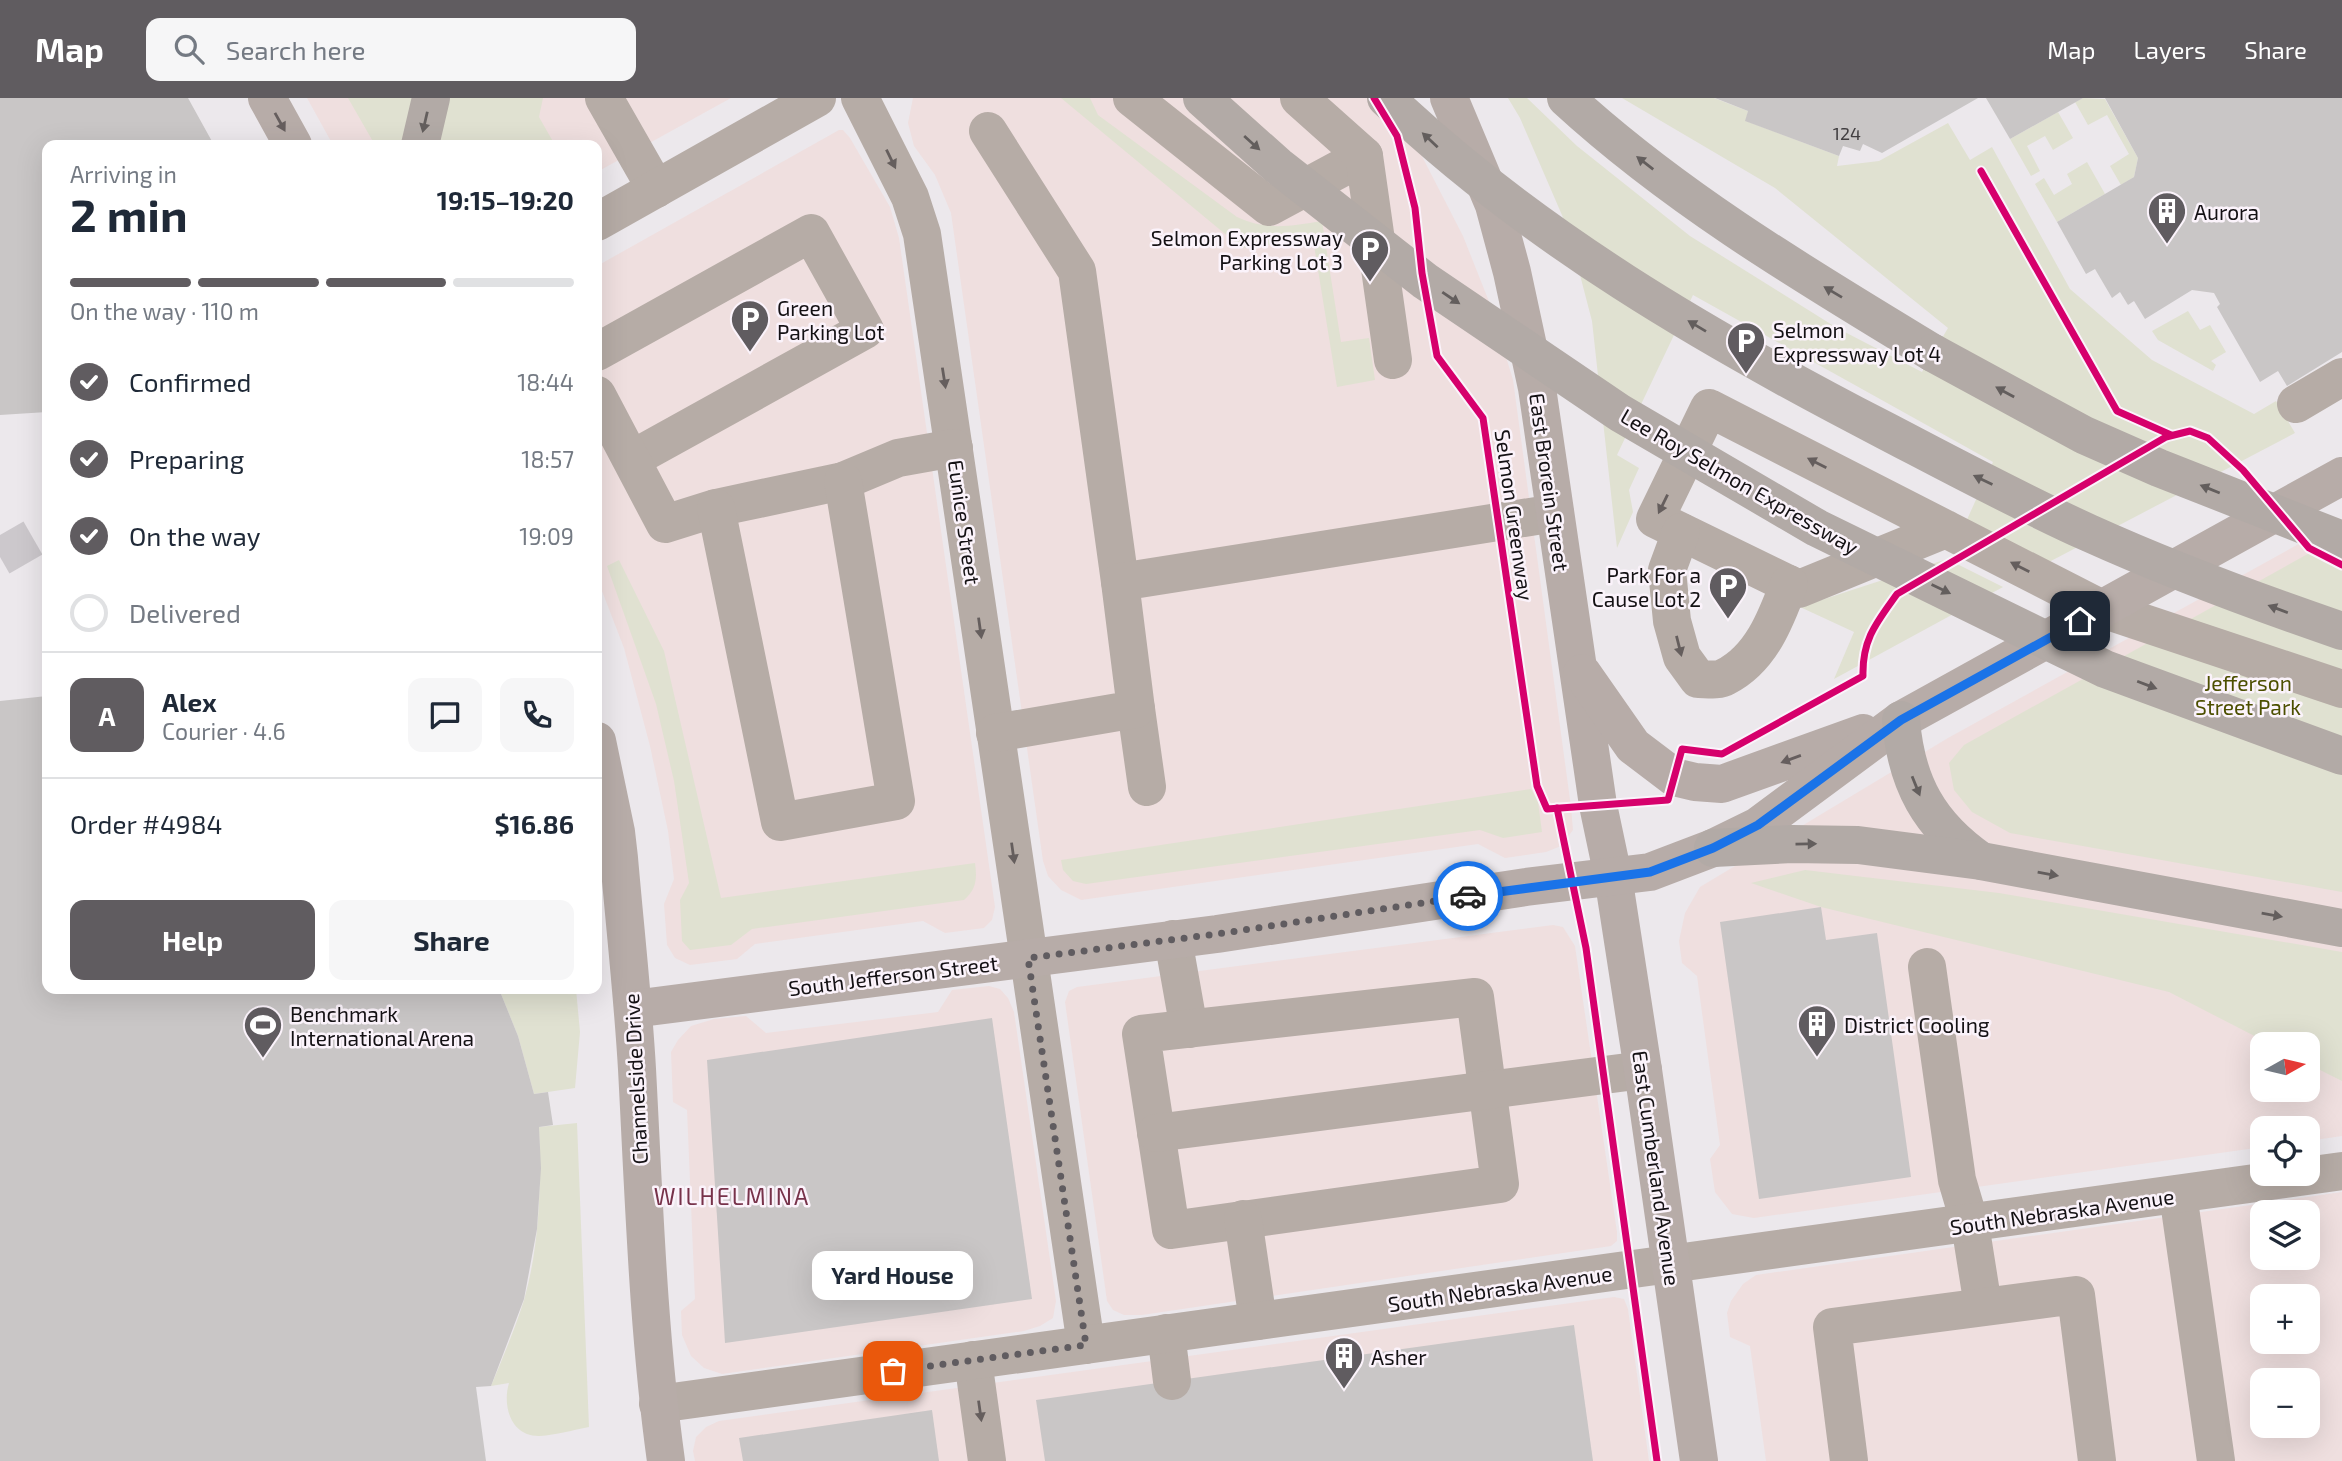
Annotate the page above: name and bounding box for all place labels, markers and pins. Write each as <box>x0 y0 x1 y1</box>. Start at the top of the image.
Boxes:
building icon: Aurora <box>2146 190 2188 245</box>
place label: Aurora <box>2194 199 2259 224</box>
place label: Selmon Expressway Parking Lot 3 <box>1151 225 1343 274</box>
parking icon: Selmon Expressway Parking Lot 3 <box>1349 228 1391 283</box>
place label: Green Parking Lot <box>777 295 884 344</box>
parking icon: Green Parking Lot <box>729 298 771 353</box>
place label: Selmon Expressway Lot 4 <box>1773 317 1941 366</box>
parking icon: Selmon Expressway Lot 4 <box>1725 320 1767 375</box>
place label: Park For a Cause Lot 2 <box>1592 562 1701 611</box>
parking icon: Park For a Cause Lot 2 <box>1707 565 1749 620</box>
pin <box>2050 591 2110 651</box>
place label: Benchmark International Arena <box>290 1001 474 1050</box>
building icon: District Cooling <box>1796 1003 1838 1058</box>
sports icon: Benchmark International Arena <box>242 1004 284 1059</box>
place label: District Cooling <box>1844 1012 1990 1037</box>
callout: Yard House <box>812 1252 973 1301</box>
building icon: Asher <box>1323 1335 1365 1390</box>
pin <box>863 1341 923 1401</box>
place label: Asher <box>1371 1344 1427 1369</box>

